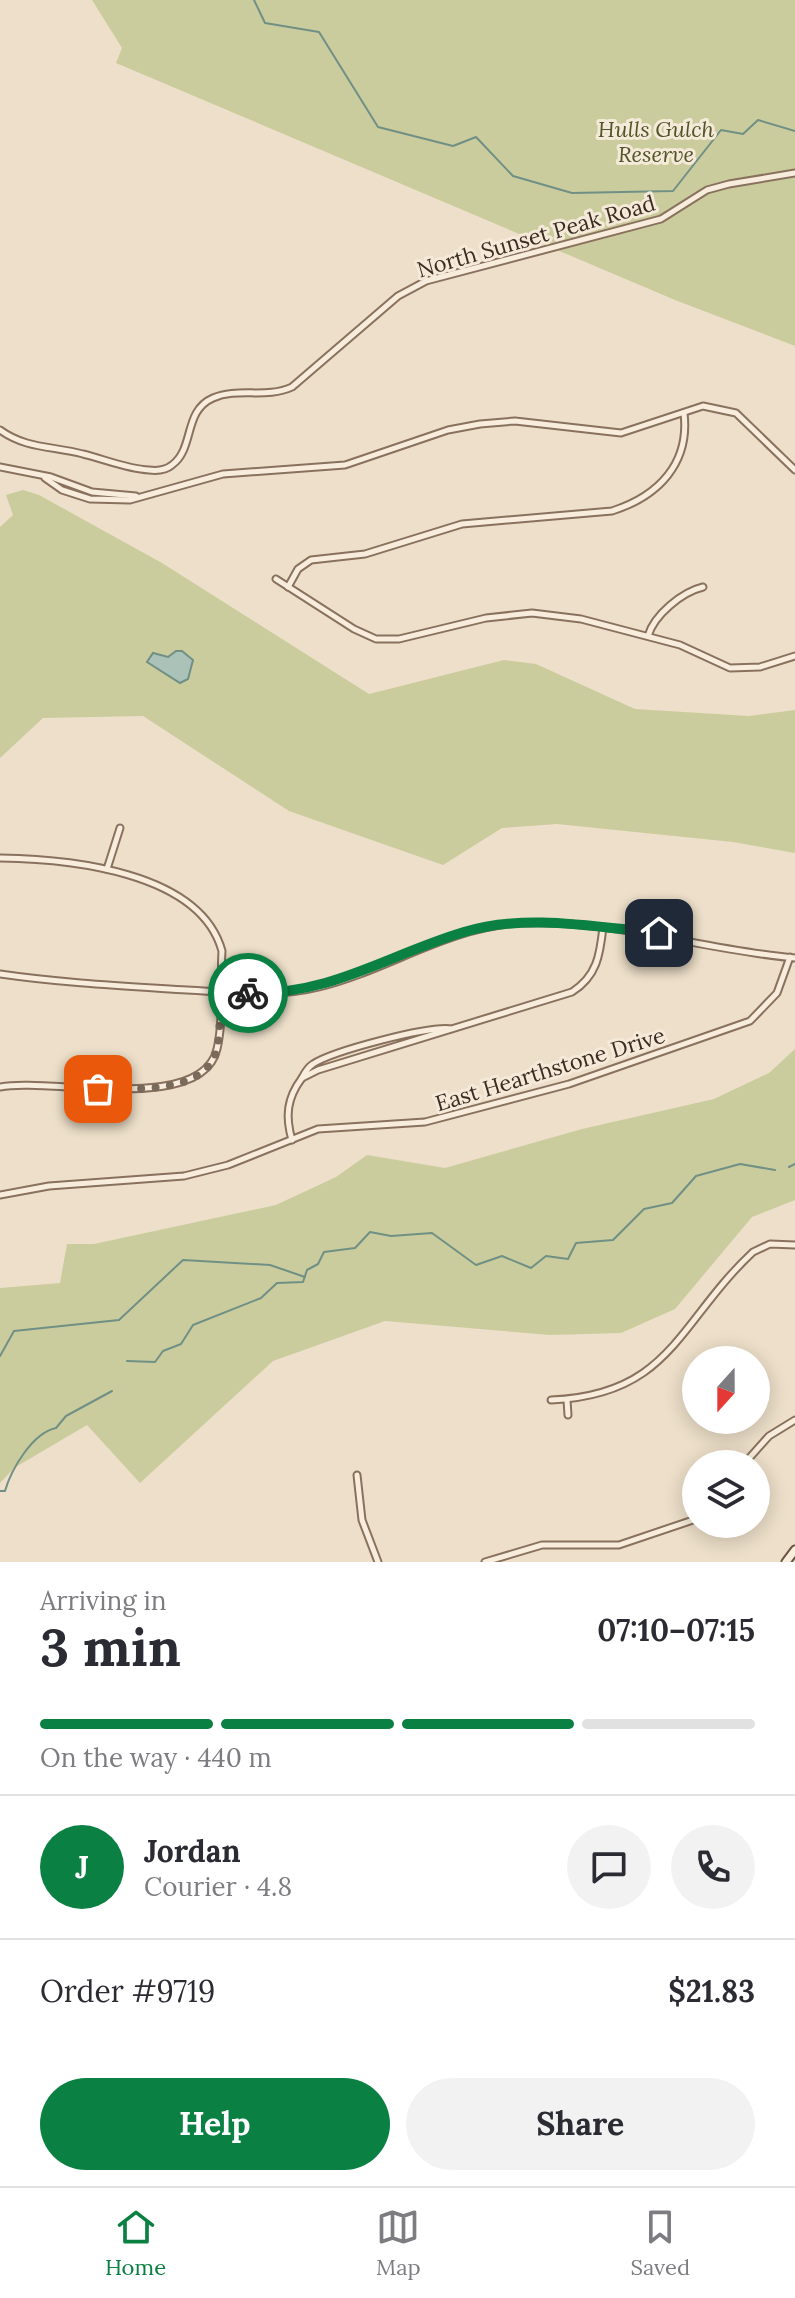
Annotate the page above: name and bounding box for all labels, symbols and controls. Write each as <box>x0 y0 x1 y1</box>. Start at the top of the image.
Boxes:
park label: Hulls Gulch Reserve <box>598 115 715 168</box>
street label: North Sunset Peak Road <box>414 189 658 283</box>
pin <box>625 899 693 967</box>
icon: home <box>637 911 681 955</box>
courier <box>208 953 288 1033</box>
icon: bike <box>226 971 270 1015</box>
street label: East Hearthstone Drive <box>432 1021 668 1117</box>
pin <box>64 1055 132 1123</box>
icon: bag <box>76 1067 120 1111</box>
north arrow <box>682 1346 770 1434</box>
map controls <box>682 1346 770 1538</box>
button: layers <box>682 1450 770 1538</box>
text: Arriving in <box>40 1584 167 1617</box>
text: 07:10–07:15 <box>597 1611 755 1649</box>
text: 3 min <box>40 1614 181 1680</box>
text: On the way · 440 m <box>40 1741 272 1774</box>
button: chat <box>567 1825 651 1909</box>
button: phone <box>671 1825 755 1909</box>
text: Jordan <box>144 1832 241 1870</box>
text: J <box>75 1848 89 1886</box>
text: Courier · 4.8 <box>144 1870 292 1903</box>
text: Order #9719 <box>40 1972 215 2010</box>
text: $21.83 <box>668 1972 755 2010</box>
button: Help <box>40 2078 390 2170</box>
button: Share <box>406 2078 755 2170</box>
tab: Home <box>105 2205 166 2281</box>
tab: Map <box>376 2205 421 2281</box>
tab: Saved <box>631 2205 690 2281</box>

